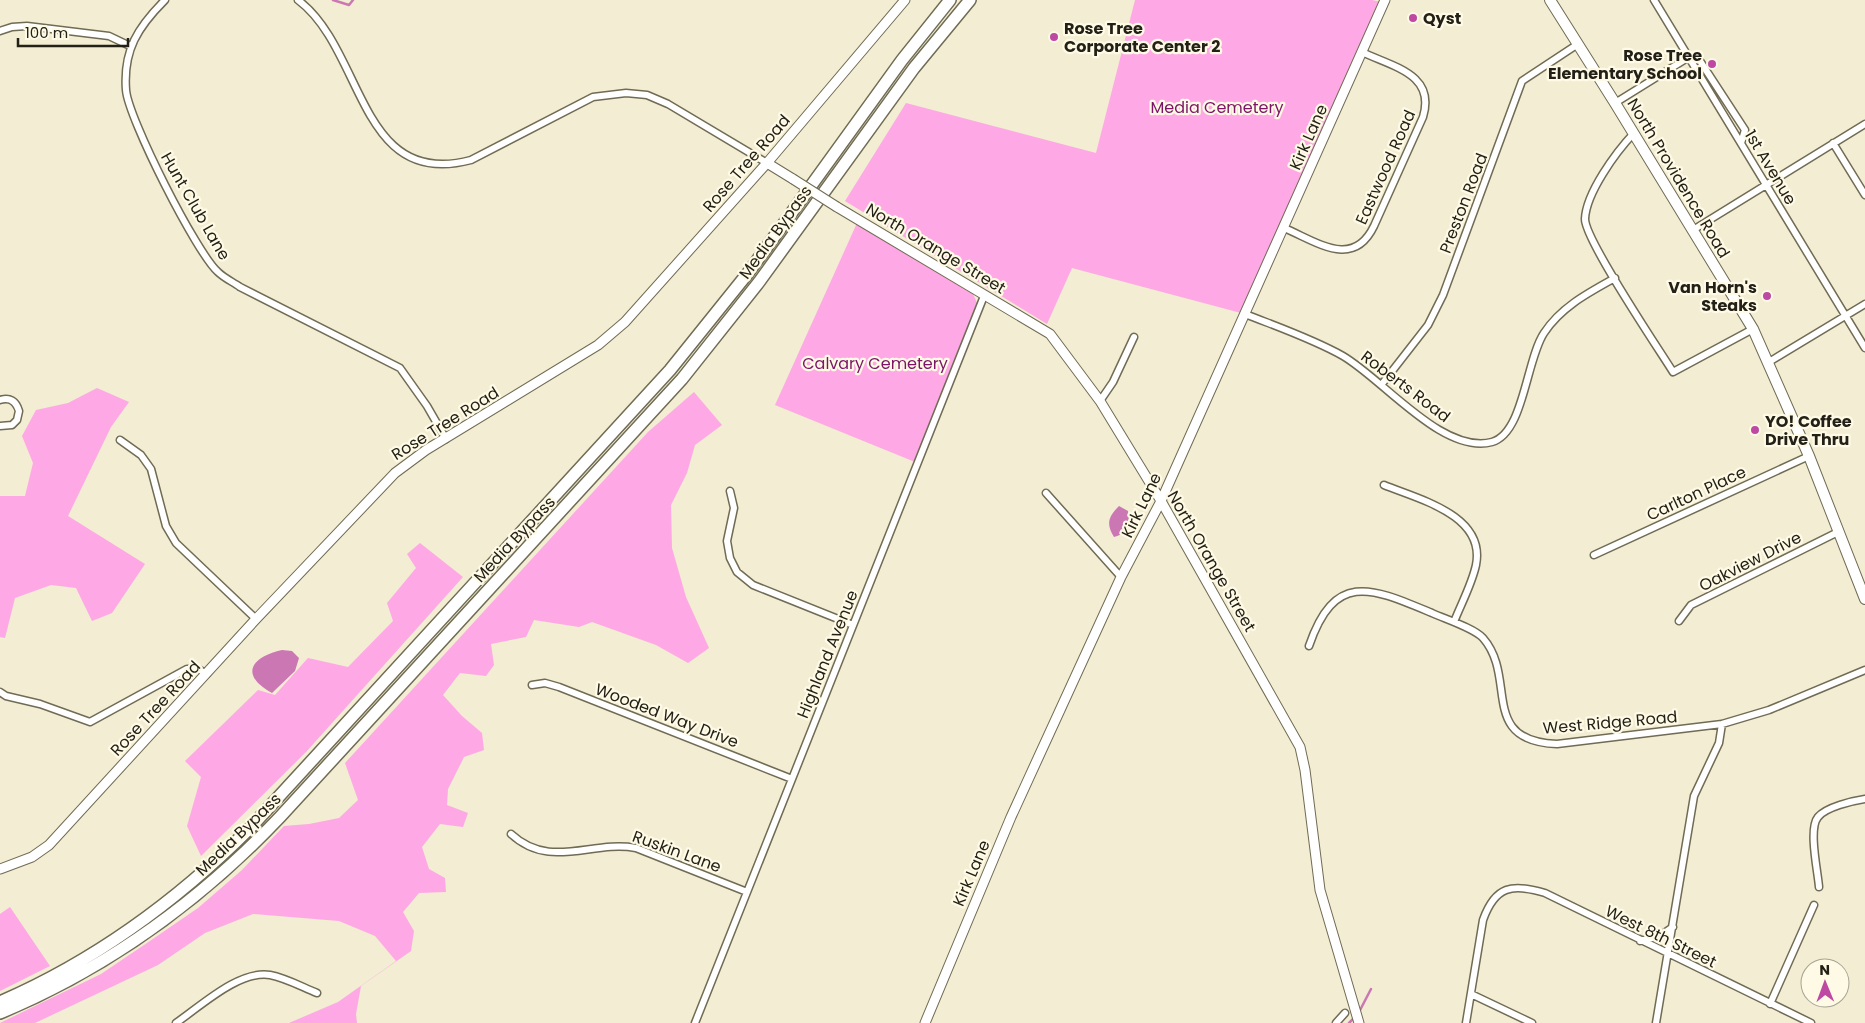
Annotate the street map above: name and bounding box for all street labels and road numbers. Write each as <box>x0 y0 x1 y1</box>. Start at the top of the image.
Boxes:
street label: North Providence Road <box>1622 94 1735 262</box>
street label: Kirk Lane <box>1284 101 1333 174</box>
street label: Eastwood Road <box>1350 106 1421 228</box>
street label: Rose Tree Road <box>697 109 795 217</box>
street label: 1st Avenue <box>1739 125 1802 209</box>
street label: Hunt Club Lane <box>155 148 236 265</box>
street label: Preston Road <box>1434 150 1493 257</box>
street label: Media Bypass <box>734 181 817 284</box>
street label: North Orange Street <box>862 198 1010 299</box>
street label: Roberts Road <box>1356 345 1455 428</box>
street label: Rose Tree Road <box>387 381 503 466</box>
street label: Carlton Place <box>1643 460 1750 527</box>
street label: Kirk Lane <box>1116 469 1167 542</box>
street label: North Orange Street <box>1162 487 1261 636</box>
street label: Media Bypass <box>468 491 561 588</box>
street label: Oakview Drive <box>1695 526 1805 597</box>
street label: Highland Avenue <box>791 587 864 722</box>
street label: Rose Tree Road <box>105 656 206 761</box>
street label: Wooded Way Drive <box>592 678 742 753</box>
street label: West Ridge Road <box>1542 705 1678 740</box>
street label: Media Bypass <box>191 788 286 881</box>
street label: Ruskin Lane <box>629 825 724 878</box>
street label: Kirk Lane <box>947 836 996 910</box>
street label: West 8th Street <box>1601 900 1720 973</box>

